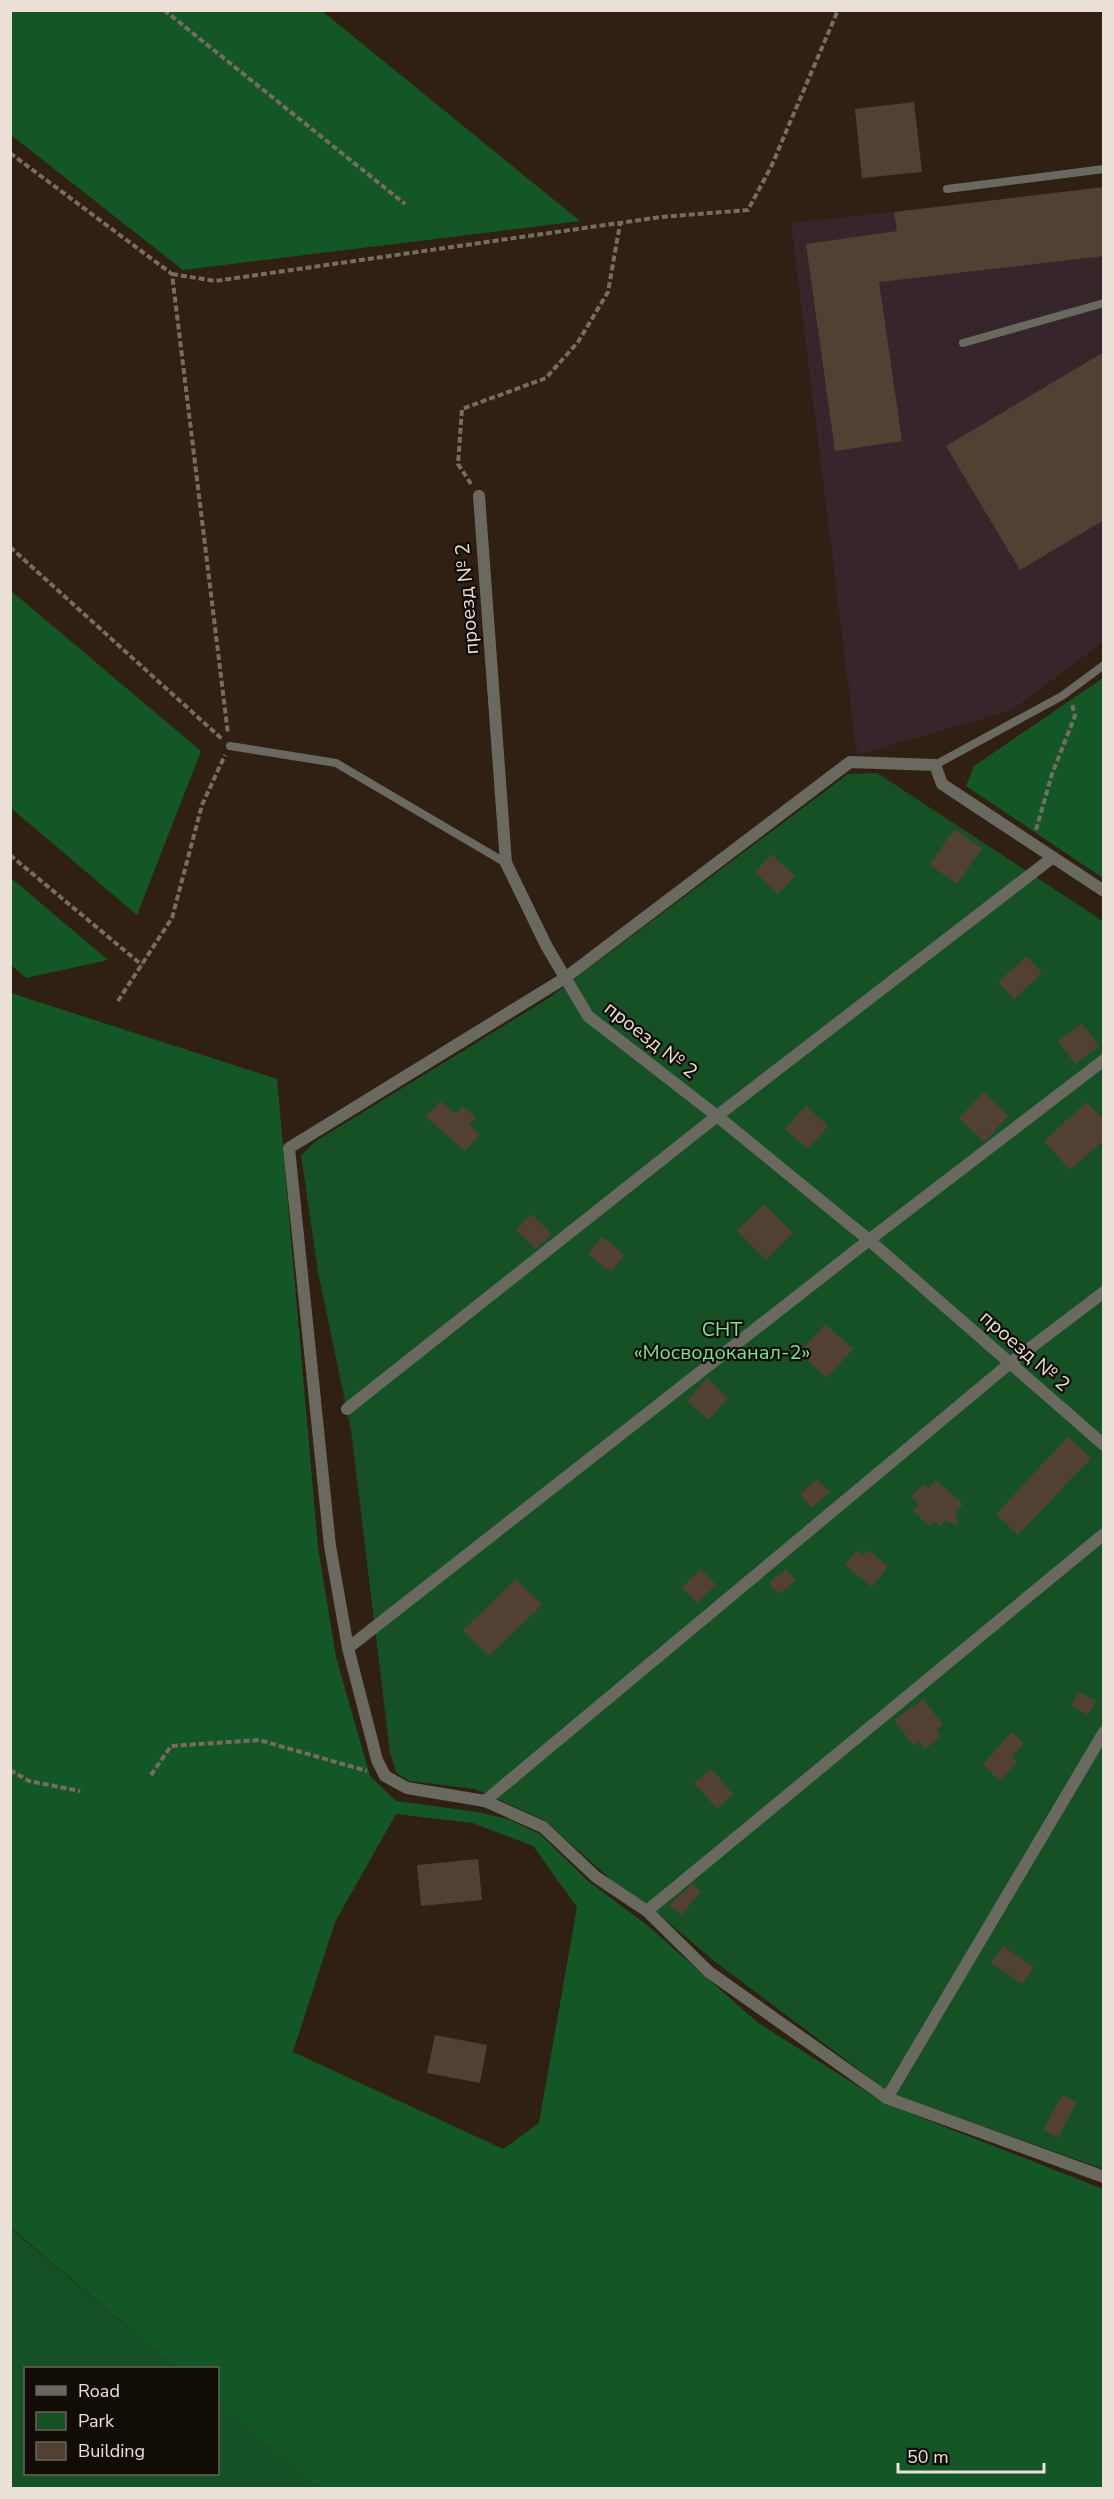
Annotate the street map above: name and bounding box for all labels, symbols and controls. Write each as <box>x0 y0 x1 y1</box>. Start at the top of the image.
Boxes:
street label: проезд № 2 <box>449 542 485 656</box>
street label: проезд № 2 <box>599 995 703 1085</box>
street label: проезд № 2 <box>974 1304 1076 1398</box>
park label: СНТ «Мосводоканал-2» <box>634 1316 810 1366</box>
legend <box>24 2367 219 2475</box>
text: Road <box>78 2379 120 2403</box>
text: Park <box>78 2409 115 2433</box>
scale bar <box>898 2436 1044 2474</box>
text: Building <box>78 2439 145 2463</box>
text: 50 m <box>907 2445 949 2469</box>

